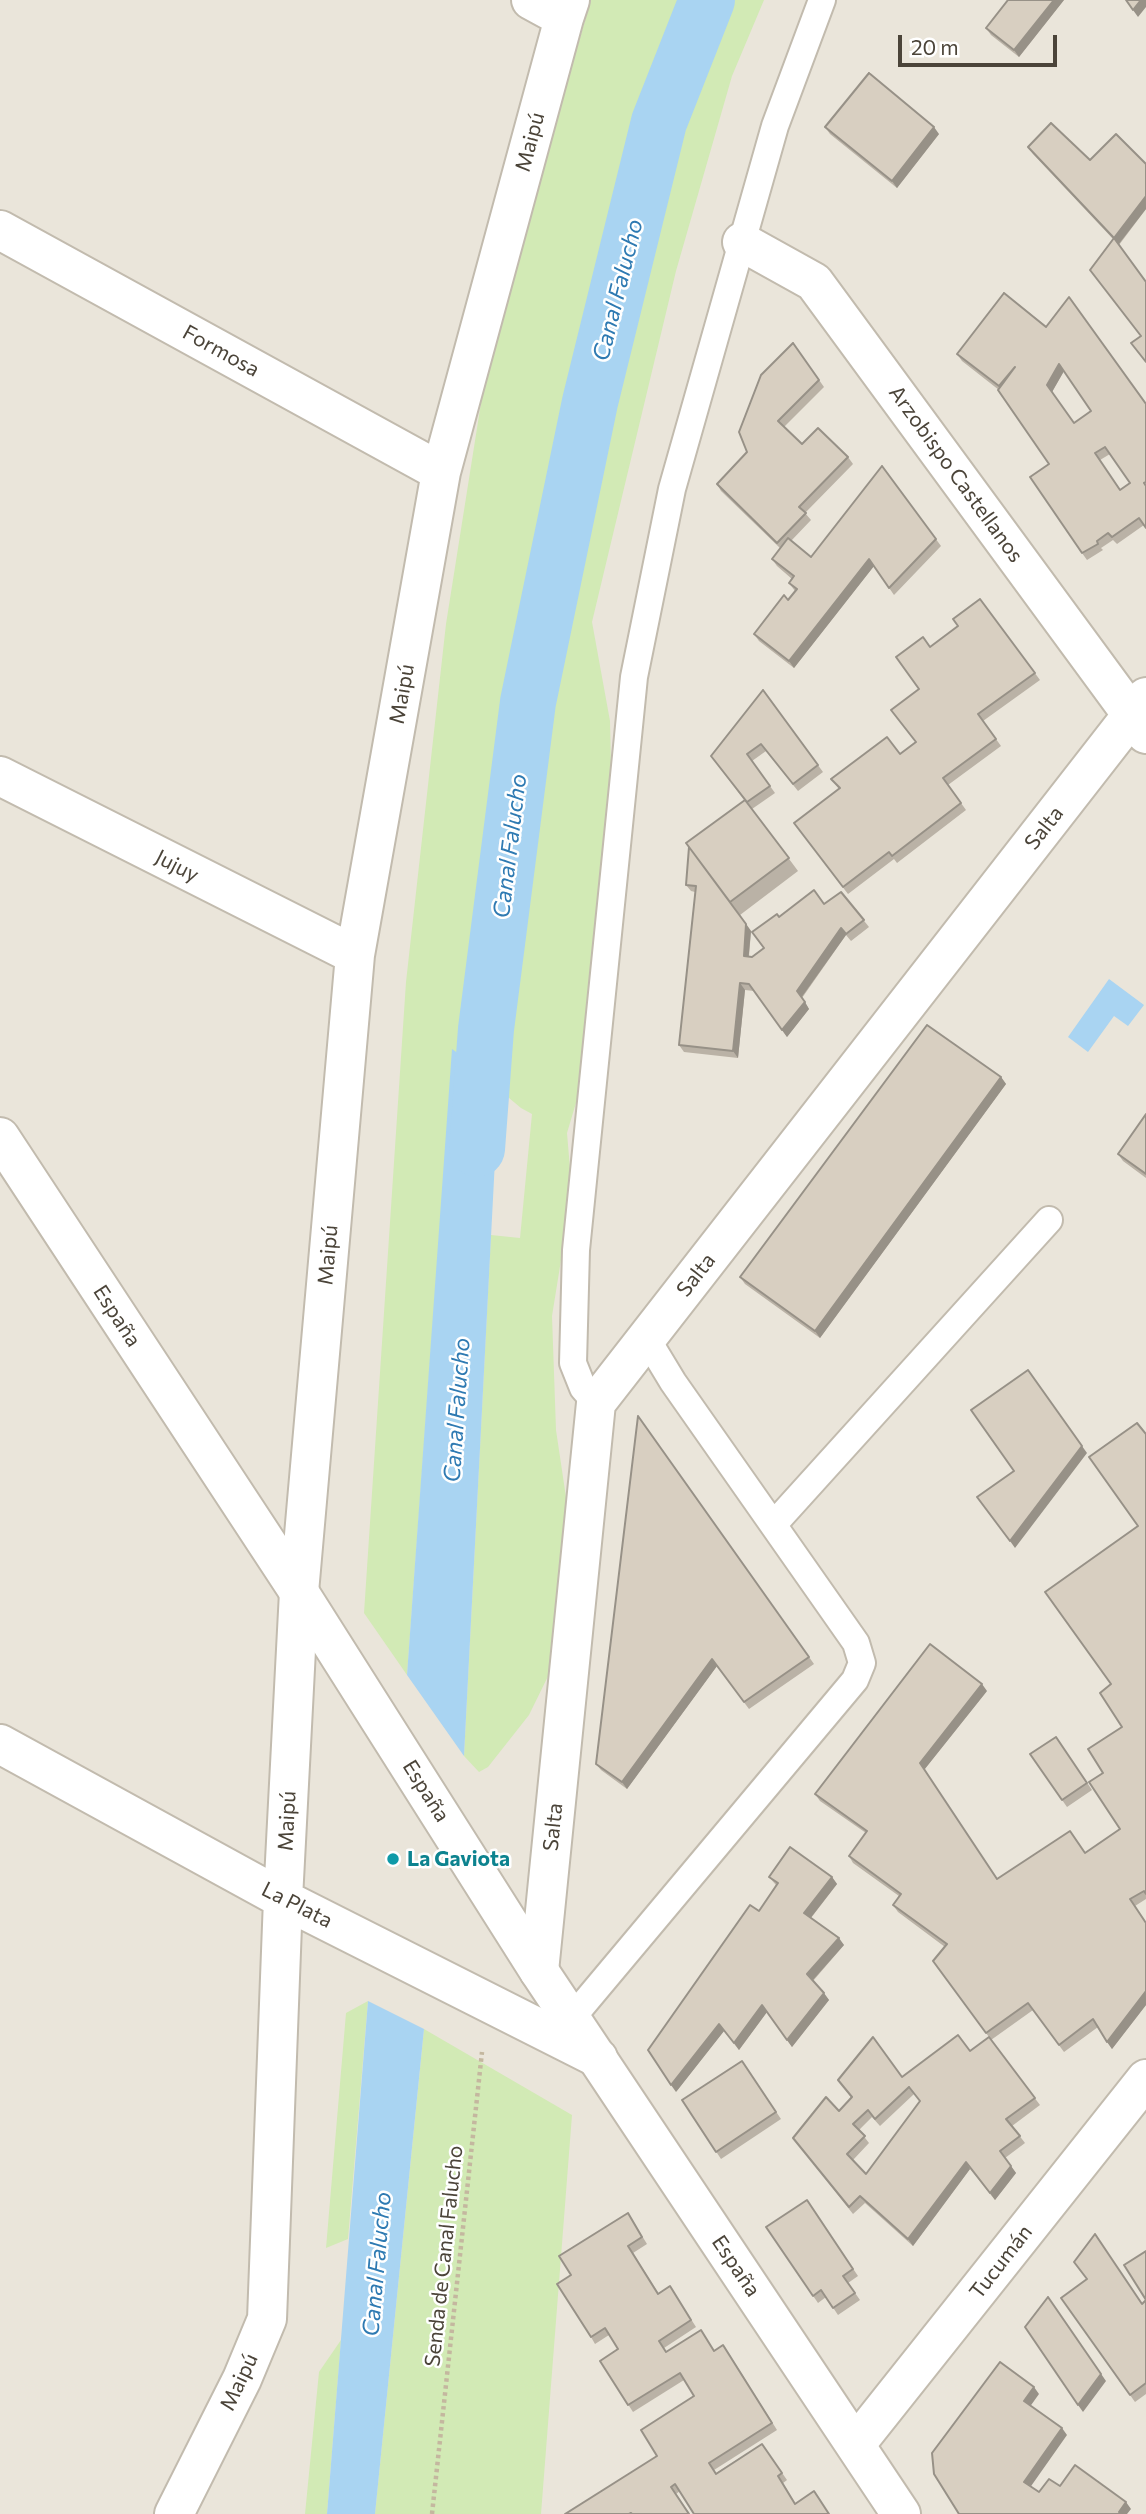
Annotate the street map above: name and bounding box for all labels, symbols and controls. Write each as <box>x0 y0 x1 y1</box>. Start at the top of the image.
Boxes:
scale bar <box>901 21 1060 65</box>
text: 20 m <box>911 34 959 59</box>
street label: Maipú <box>510 110 550 174</box>
water label: Canal Falucho <box>587 216 649 364</box>
street label: Formosa <box>178 320 264 382</box>
street label: Arzobispo Castellanos <box>883 381 1029 567</box>
street label: Maipú <box>384 662 420 726</box>
water label: Canal Falucho <box>487 772 533 920</box>
street label: Salta <box>1019 801 1069 855</box>
street label: Jujuy <box>151 844 203 888</box>
street label: Maipú <box>313 1224 343 1286</box>
street label: Salta <box>671 1248 721 1302</box>
street label: España <box>88 1280 146 1352</box>
water label: Canal Falucho <box>438 1337 476 1483</box>
street label: España <box>397 1755 455 1827</box>
street label: Maipú <box>273 1790 301 1852</box>
street label: Salta <box>538 1802 568 1852</box>
place label: La Gaviota <box>407 1846 510 1872</box>
marker: La Gaviota <box>385 1851 401 1867</box>
street label: La Plata <box>257 1876 337 1934</box>
street label: Senda de Canal Falucho <box>420 2144 468 2368</box>
water label: Canal Falucho <box>357 2191 397 2337</box>
street label: Tucumán <box>964 2220 1038 2304</box>
street label: España <box>706 2231 766 2301</box>
street label: Maipú <box>215 2349 263 2415</box>

